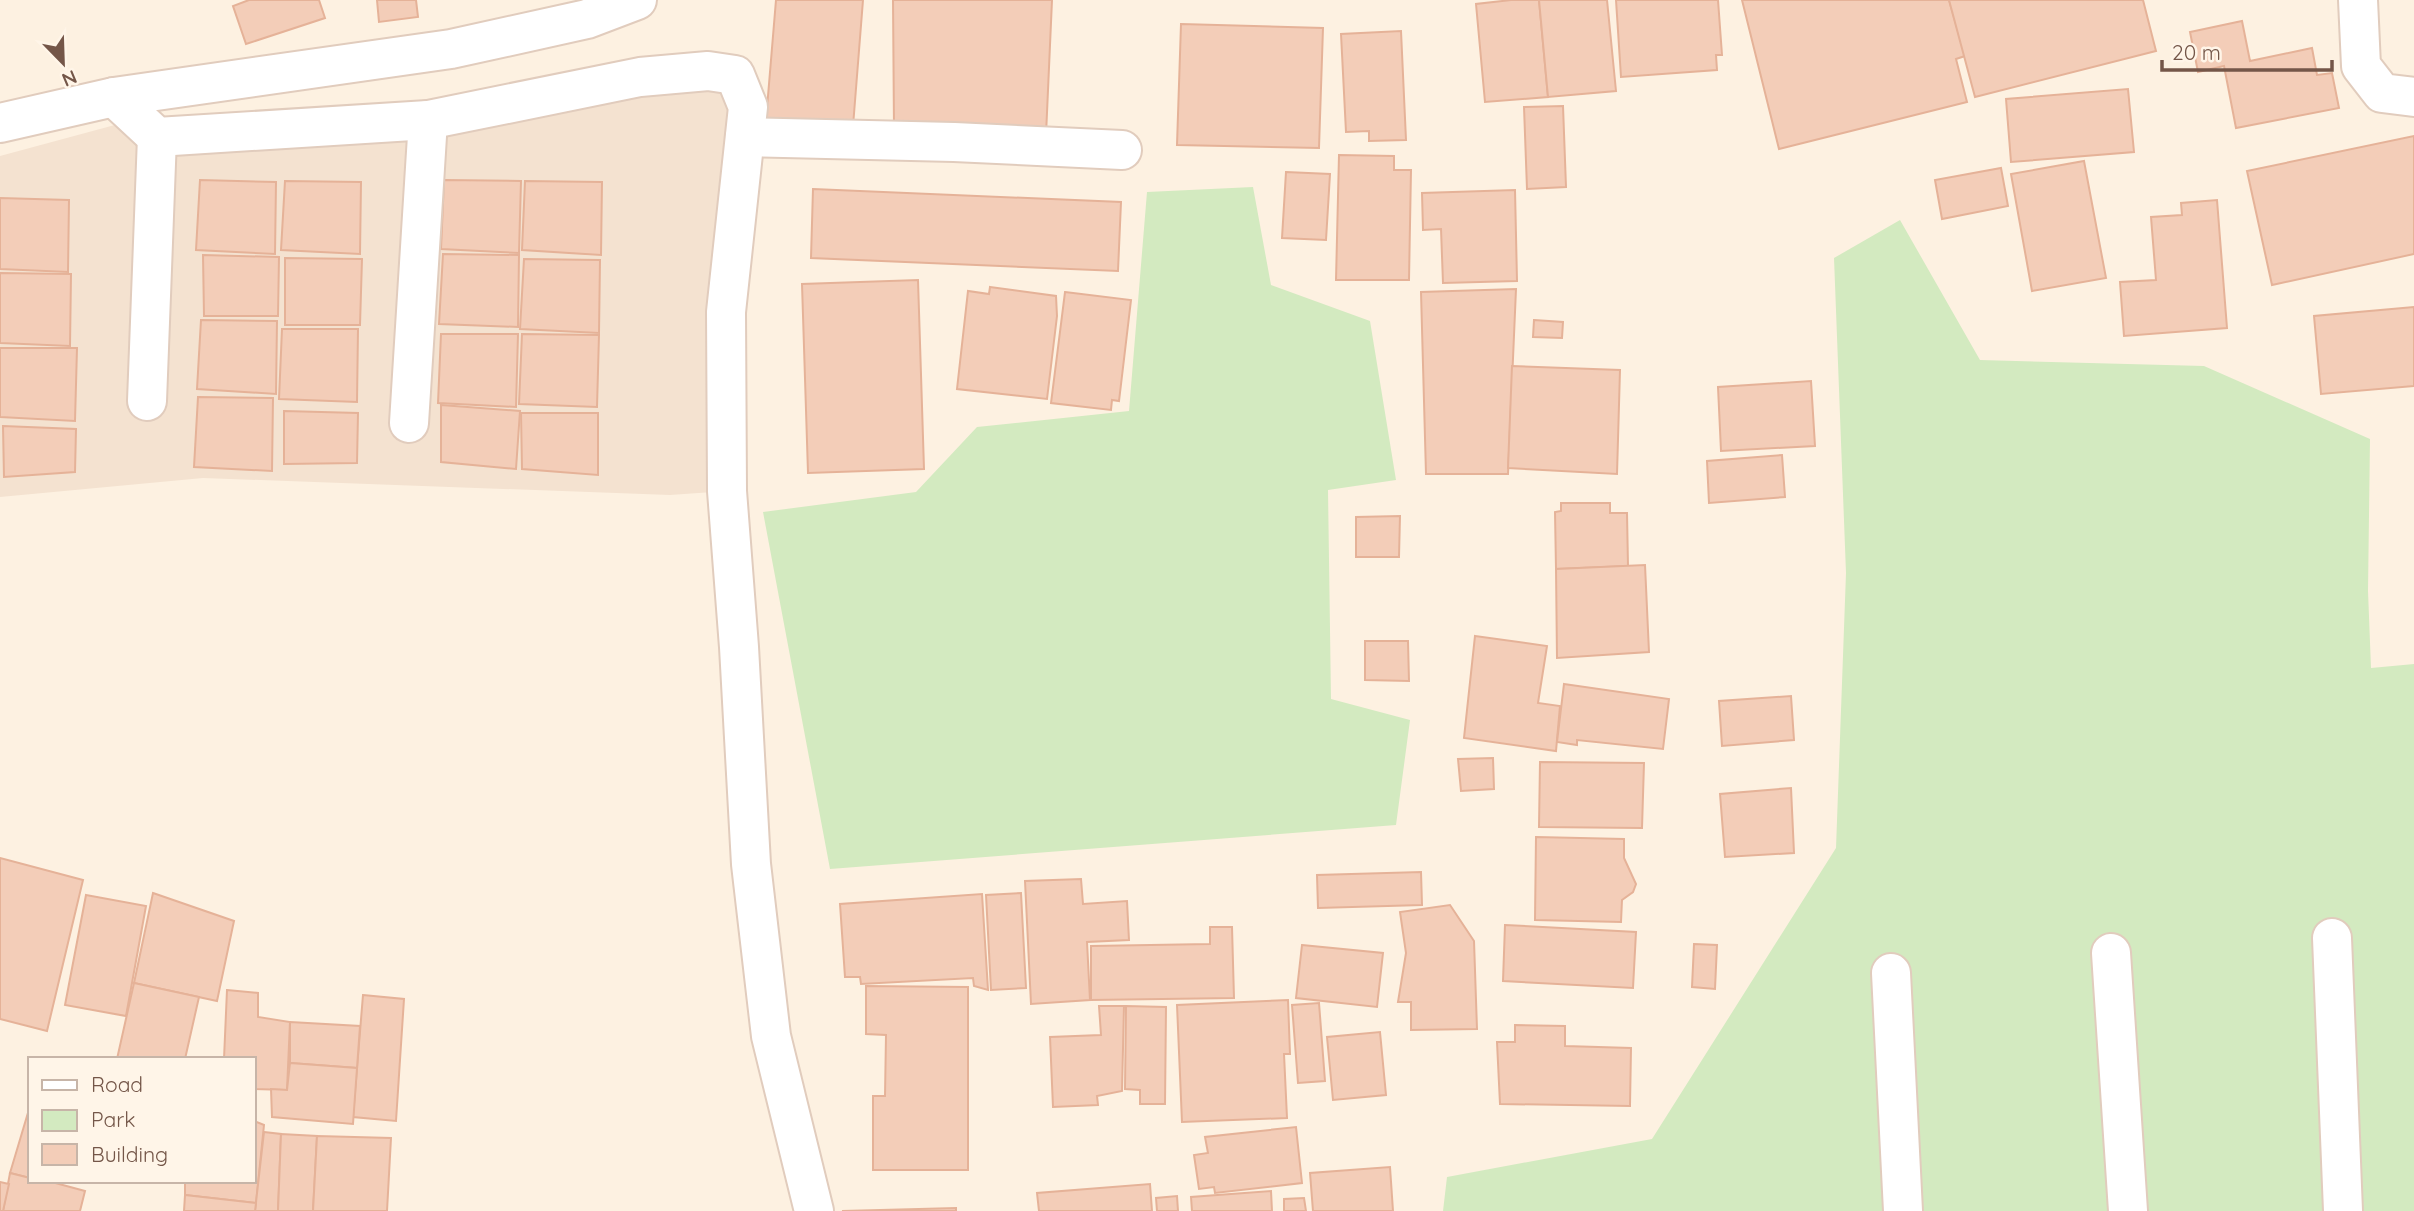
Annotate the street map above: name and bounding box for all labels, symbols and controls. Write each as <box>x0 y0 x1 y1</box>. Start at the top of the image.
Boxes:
north arrow <box>28 28 98 98</box>
scale bar <box>2162 28 2332 72</box>
text: 20 m <box>2172 39 2221 65</box>
text: N <box>59 65 81 92</box>
legend <box>28 1057 256 1183</box>
text: Road <box>91 1071 143 1097</box>
text: Park <box>91 1106 135 1132</box>
text: Building <box>91 1141 168 1167</box>

